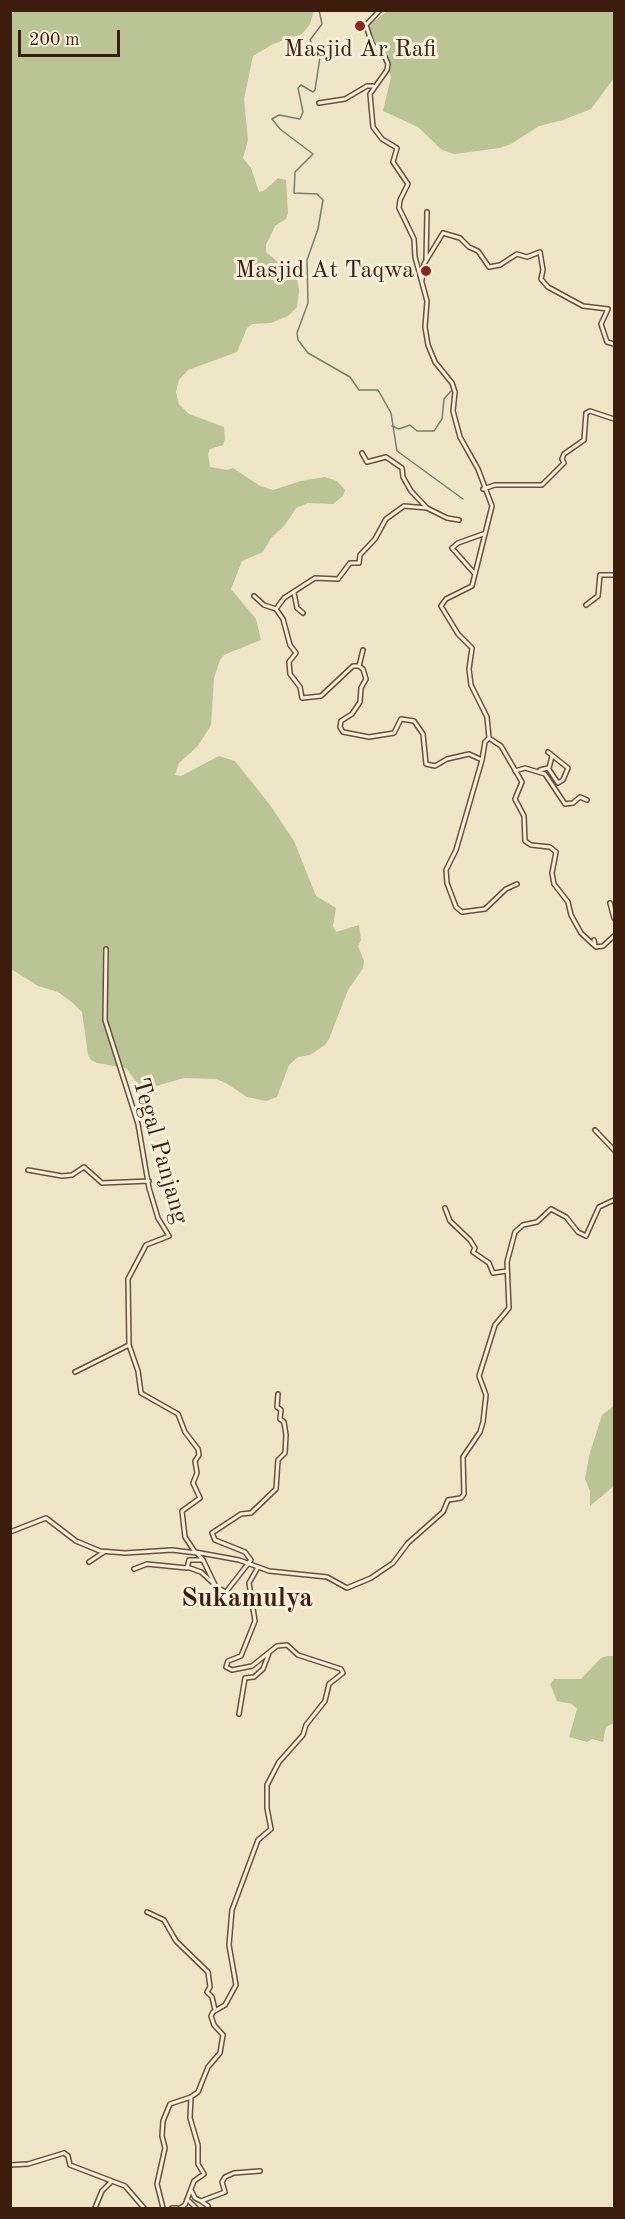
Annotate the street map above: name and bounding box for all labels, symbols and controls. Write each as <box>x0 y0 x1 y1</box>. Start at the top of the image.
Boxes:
scale bar <box>21 18 123 56</box>
marker: Masjid Ar Rafi <box>353 19 367 33</box>
text: 200 m <box>29 31 80 49</box>
place label: Masjid Ar Rafi <box>284 36 436 64</box>
place label: Masjid At Taqwa <box>235 257 414 285</box>
marker: Masjid At Taqwa <box>419 264 433 278</box>
street label: Tegal Panjang <box>125 1075 195 1227</box>
district label: Sukamulya <box>181 1583 313 1615</box>

